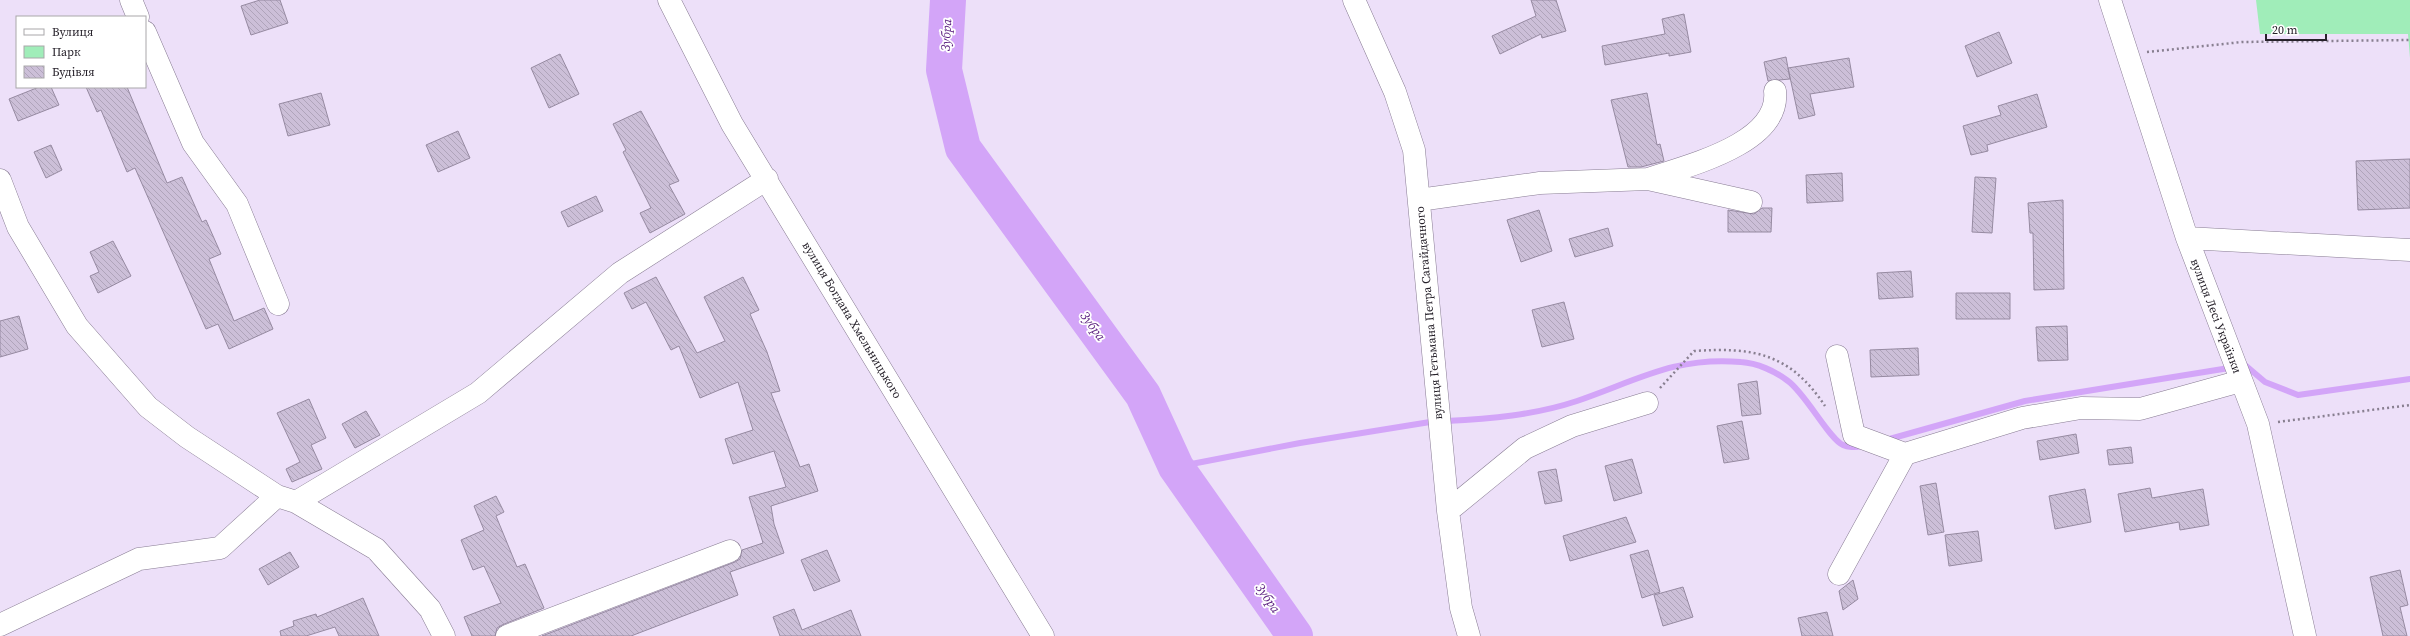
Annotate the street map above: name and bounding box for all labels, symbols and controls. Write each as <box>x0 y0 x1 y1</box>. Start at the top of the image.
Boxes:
legend <box>16 16 146 88</box>
scale bar <box>2266 16 2326 42</box>
water label: Зубра <box>937 18 955 52</box>
text: 20 m <box>2272 22 2298 38</box>
text: Вулиця <box>52 24 93 40</box>
text: Парк <box>52 44 81 60</box>
text: Будівля <box>52 64 95 80</box>
street label: вулиця Гетьмана Петра Сагайдачного <box>1412 205 1446 420</box>
street label: вулиця Богдана Хмельницького <box>799 238 906 402</box>
street label: вулиця Лесі Українки <box>2187 256 2245 376</box>
water label: Зубра <box>1077 308 1110 344</box>
water label: Зубра <box>1252 580 1284 616</box>

